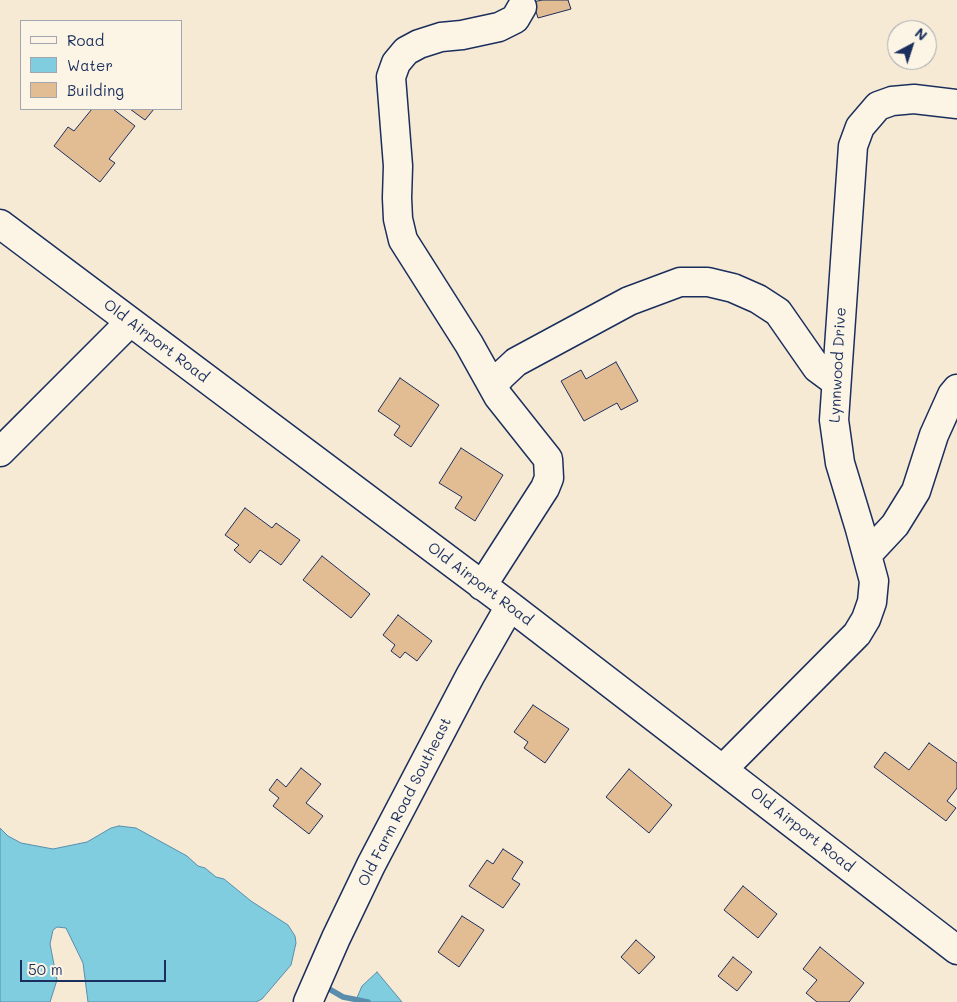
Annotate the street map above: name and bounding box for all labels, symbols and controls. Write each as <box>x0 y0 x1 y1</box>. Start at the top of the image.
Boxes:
legend <box>20 20 182 110</box>
north arrow <box>887 20 937 70</box>
text: N <box>911 23 931 45</box>
text: Road <box>67 30 104 50</box>
text: Water <box>67 55 113 75</box>
text: Building <box>67 80 124 100</box>
street label: Old Airport Road <box>100 296 212 386</box>
street label: Lynnwood Drive <box>826 307 850 423</box>
street label: Old Airport Road <box>424 539 536 629</box>
street label: Old Farm Road Southeast <box>354 714 456 890</box>
street label: Old Airport Road <box>746 784 858 876</box>
scale bar <box>22 950 169 982</box>
text: 50 m <box>28 959 63 979</box>

